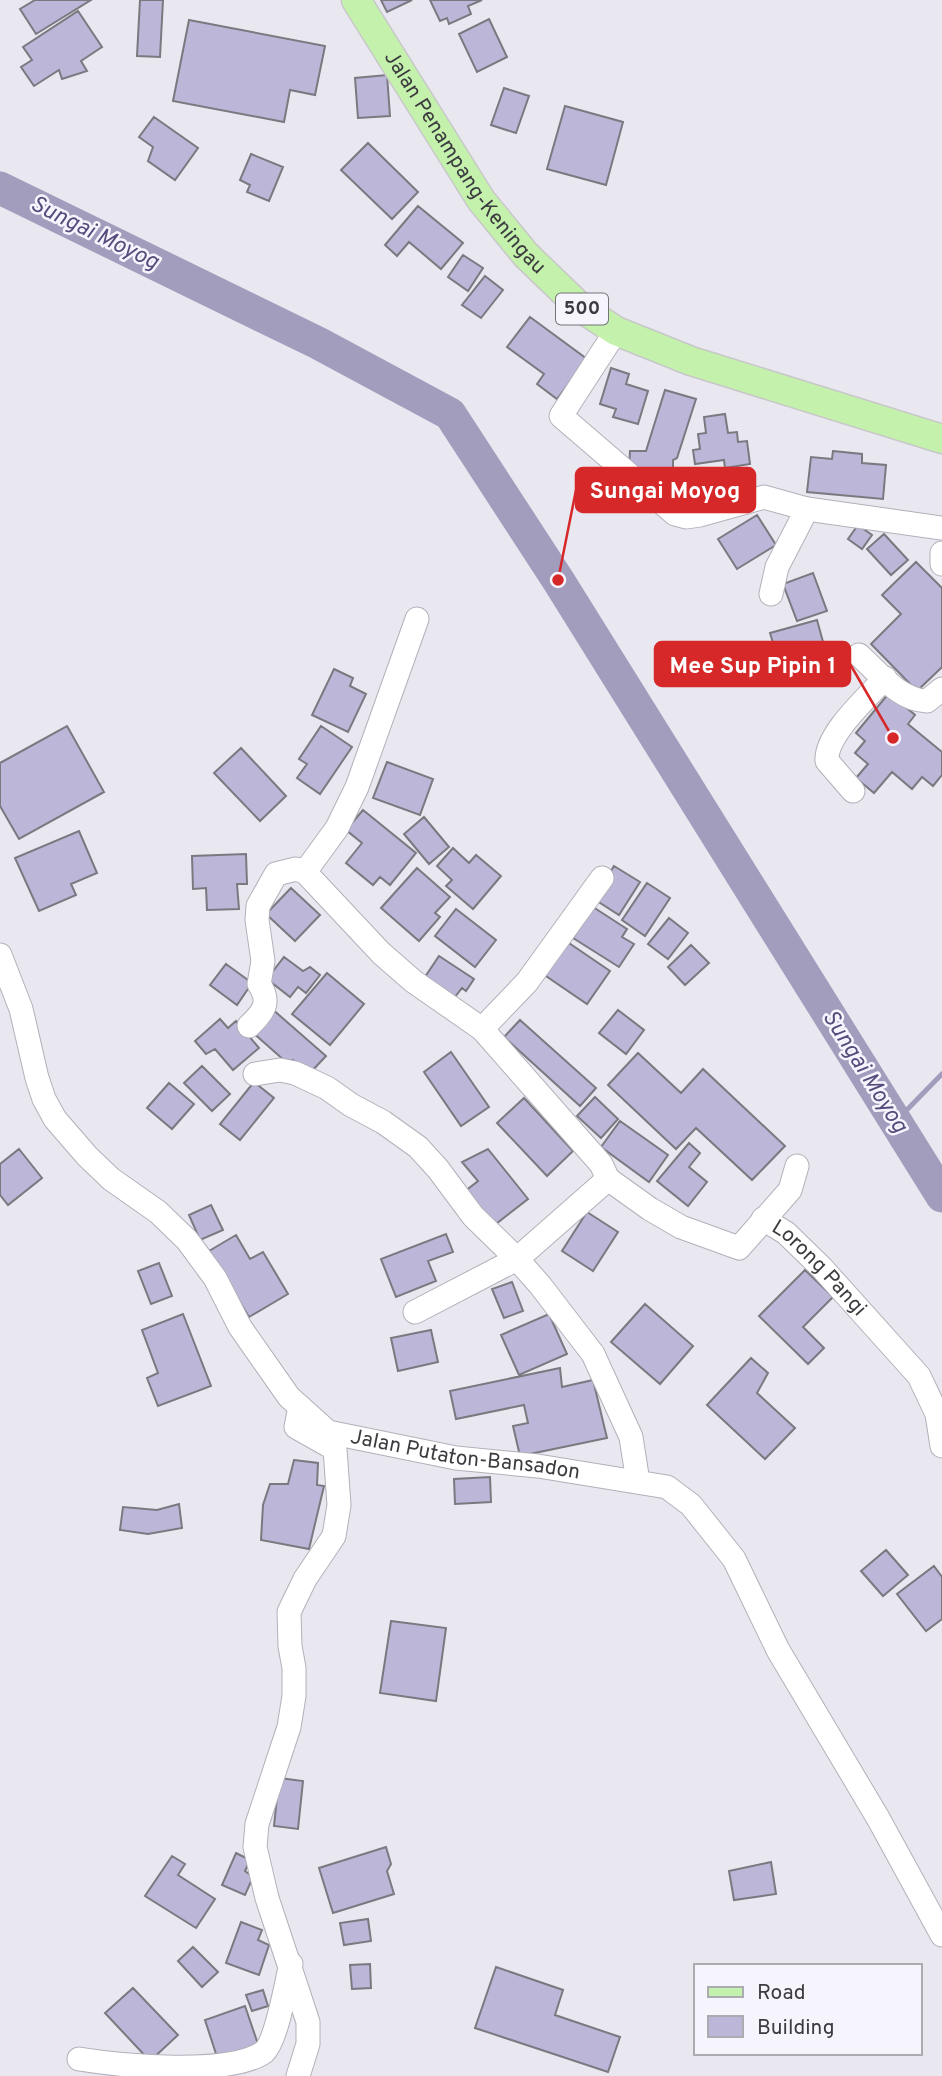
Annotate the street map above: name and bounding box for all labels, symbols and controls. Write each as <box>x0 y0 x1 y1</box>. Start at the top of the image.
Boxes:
street label: Jalan Penampang-Keningau <box>378 46 552 280</box>
water label: Sungai Moyog <box>25 190 164 278</box>
road number: 500 <box>556 294 608 324</box>
callout: Sungai Moyog <box>576 468 755 512</box>
text: Sungai Moyog <box>590 478 740 507</box>
callout: Mee Sup Pipin 1 <box>655 642 850 686</box>
text: Mee Sup Pipin 1 <box>670 653 836 682</box>
water label: Sungai Moyog <box>815 1005 914 1139</box>
street label: Lorong Pangi <box>767 1214 872 1322</box>
street label: Jalan Putaton-Bansadon <box>348 1423 582 1486</box>
legend <box>694 1964 921 2055</box>
text: Road <box>757 1980 806 2007</box>
text: Building <box>757 2015 835 2042</box>

